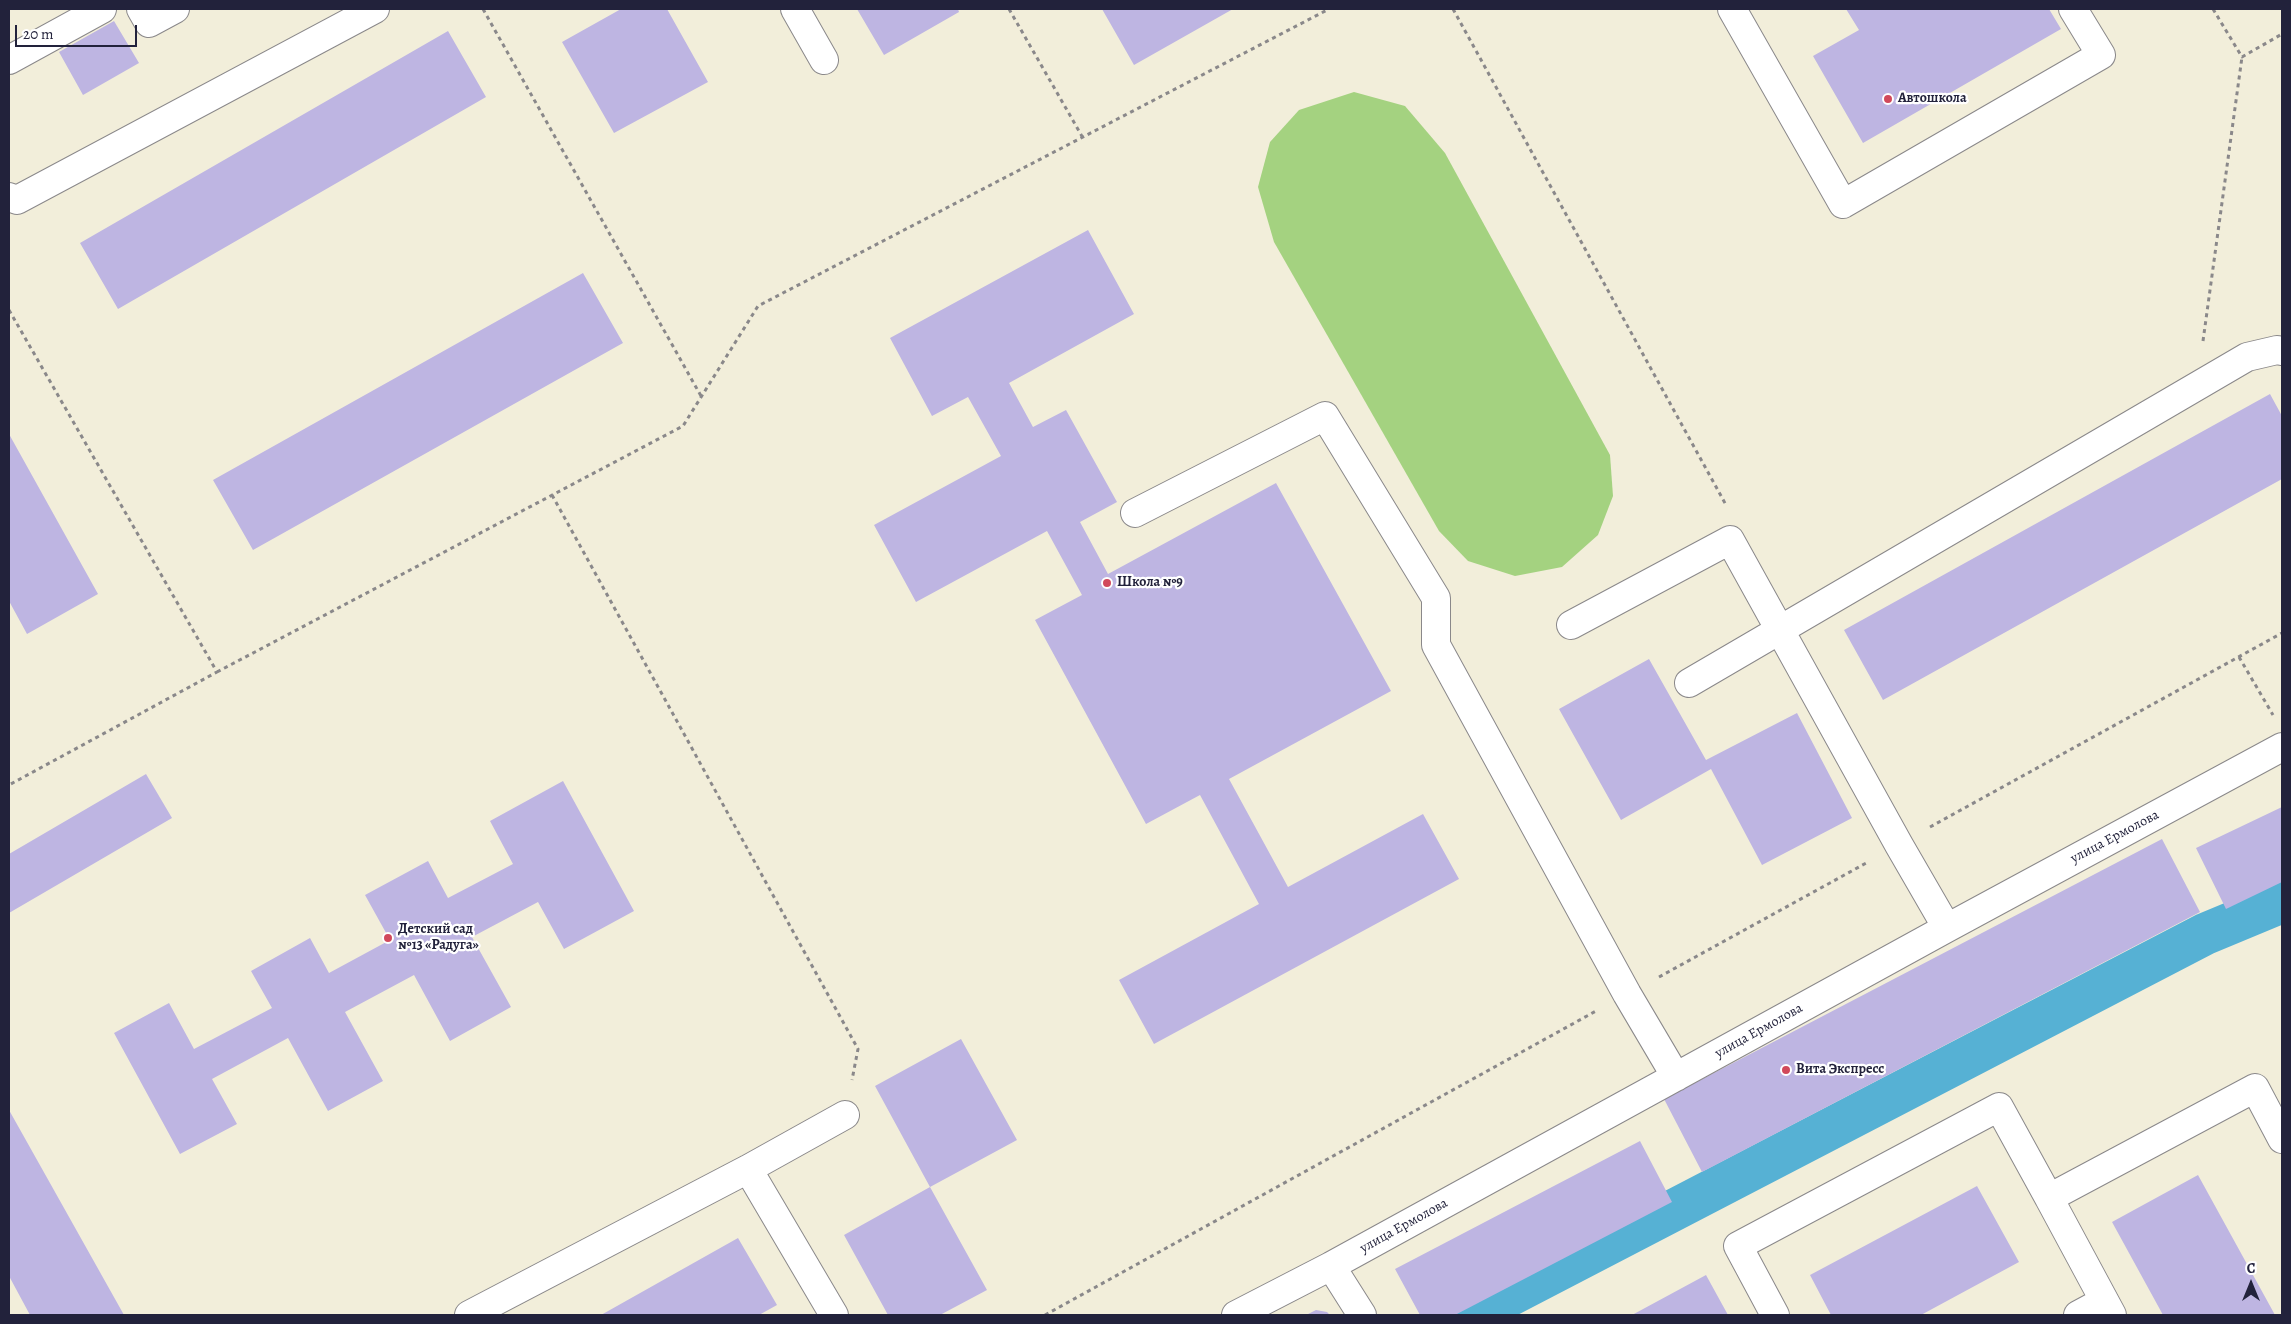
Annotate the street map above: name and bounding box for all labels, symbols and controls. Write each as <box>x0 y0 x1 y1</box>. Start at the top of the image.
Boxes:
scale bar <box>18 15 140 47</box>
text: 20 m <box>23 24 54 44</box>
place label: Автошкола <box>1898 91 1967 107</box>
marker: Автошкола <box>1882 93 1894 105</box>
place label: Школа №9 <box>1117 575 1183 591</box>
marker: Школа №9 <box>1101 577 1113 589</box>
street label: улица Ермолова <box>2068 807 2162 867</box>
place label: Детский сад №13 «Радуга» <box>398 922 479 954</box>
marker: Детский сад №13 «Радуга» <box>382 932 394 944</box>
street label: улица Ермолова <box>1712 1000 1806 1062</box>
place label: Вита Экспресс <box>1796 1062 1884 1078</box>
marker: Вита Экспресс <box>1780 1064 1792 1076</box>
street label: улица Ермолова <box>1357 1195 1451 1257</box>
north arrow <box>2226 1259 2276 1309</box>
text: С <box>2247 1259 2255 1278</box>

